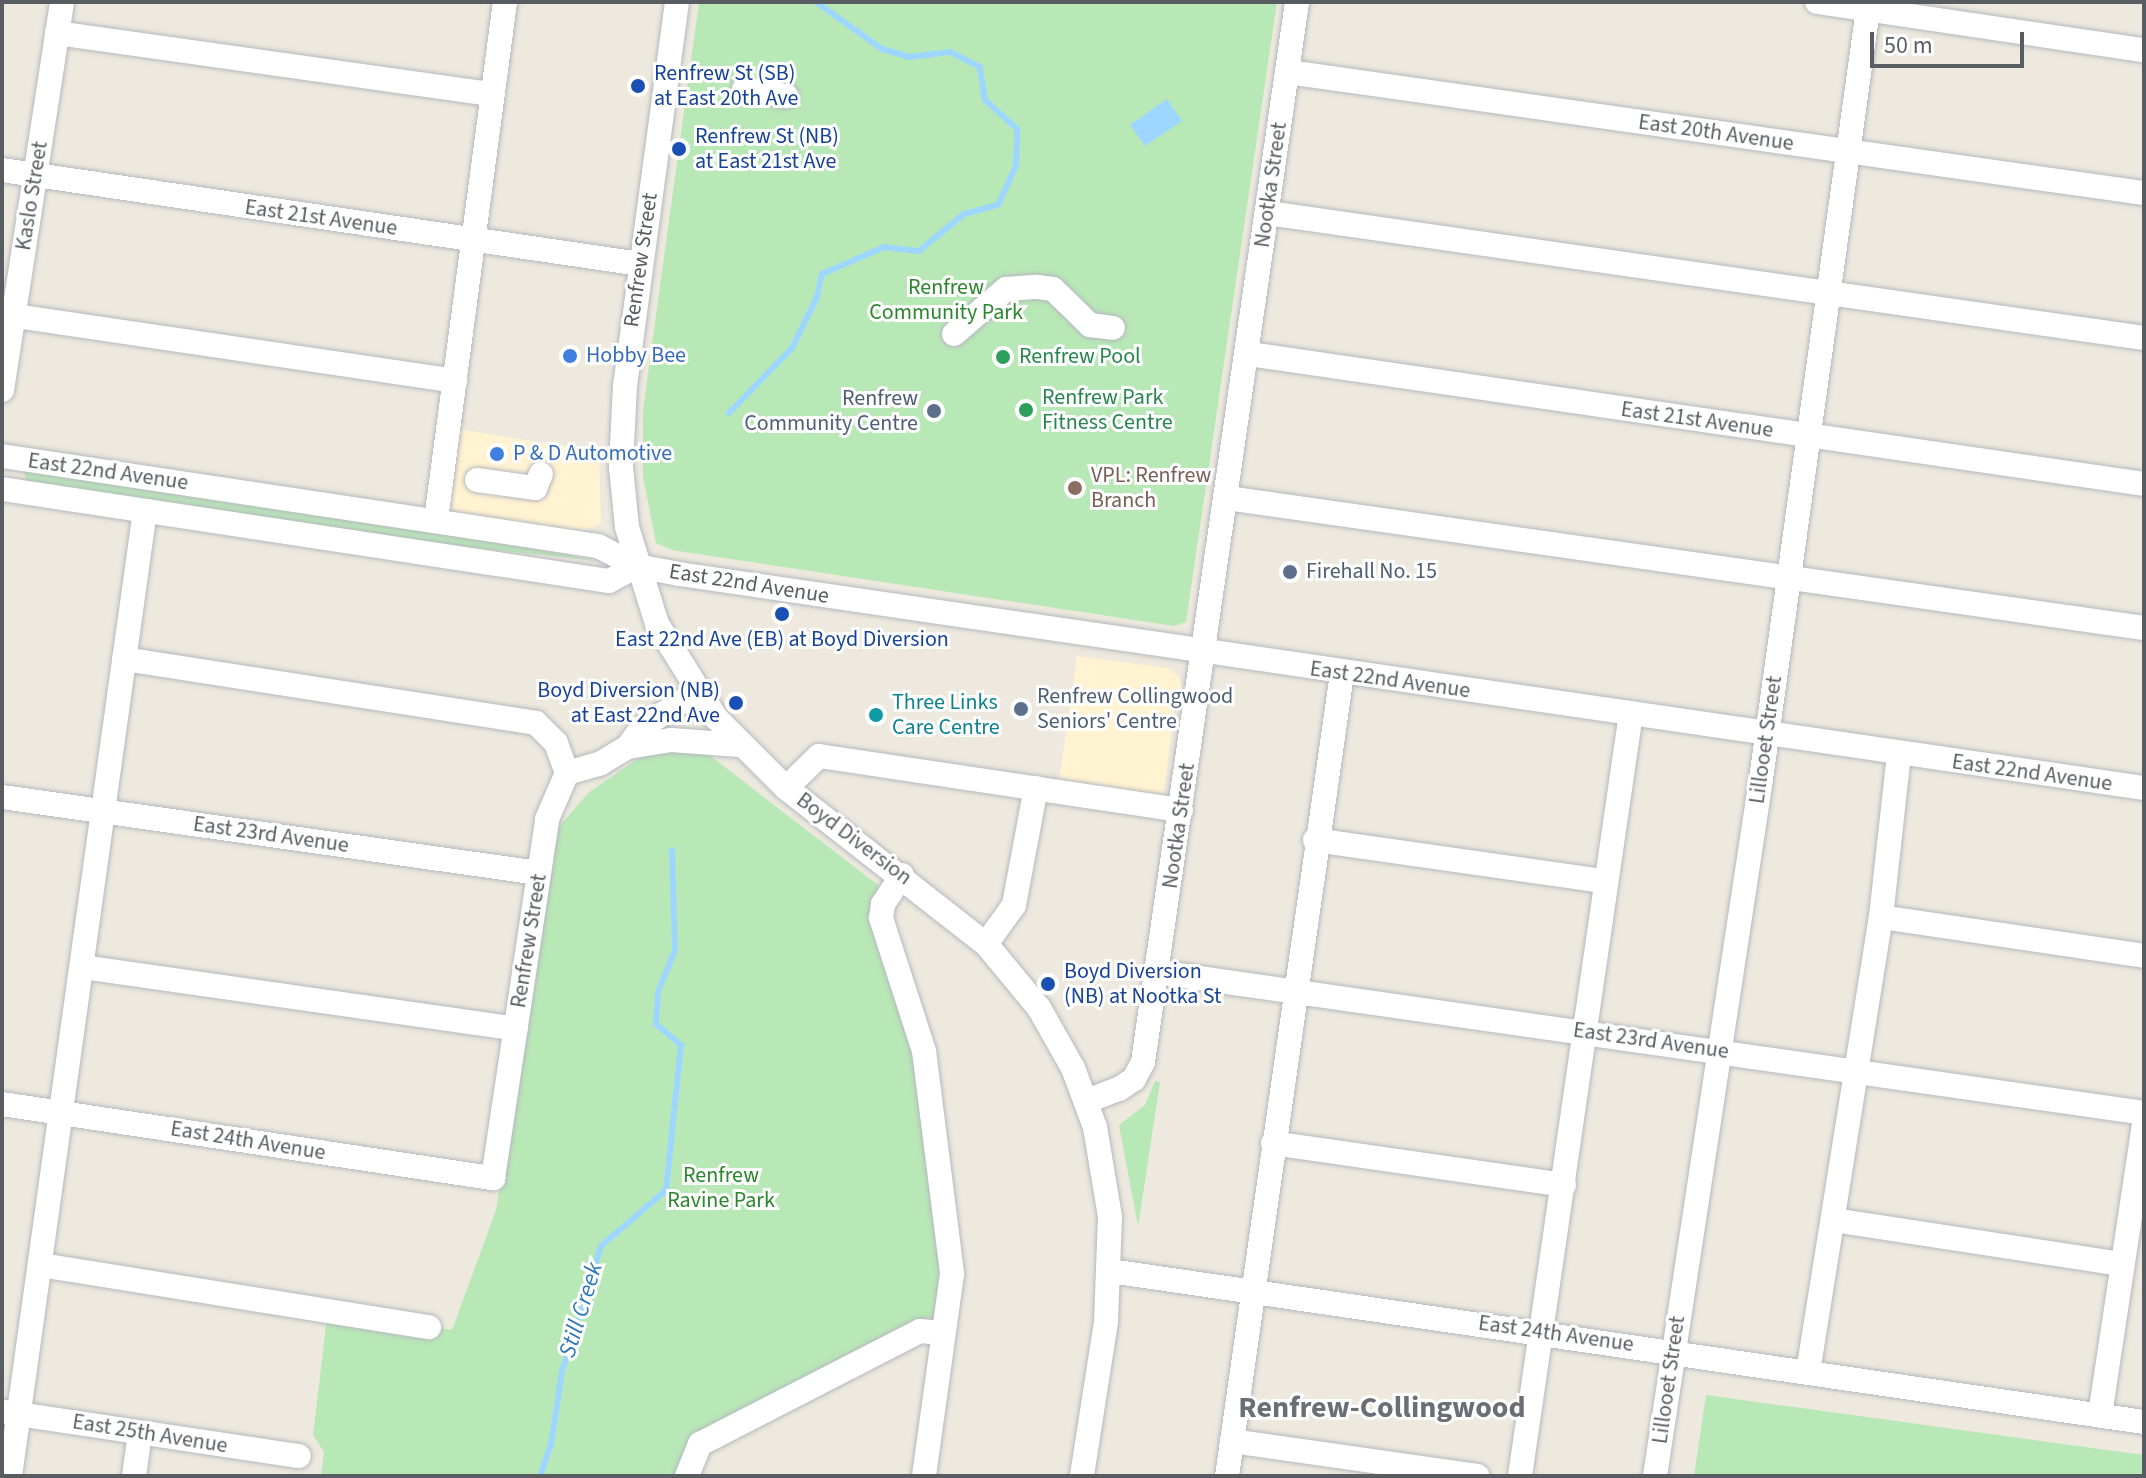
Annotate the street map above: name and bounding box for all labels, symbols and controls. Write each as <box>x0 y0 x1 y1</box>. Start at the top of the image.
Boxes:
scale bar <box>1874 16 2028 66</box>
text: 50 m <box>1884 28 1933 63</box>
place label: Renfrew St (SB) at East 20th Ave <box>654 60 798 112</box>
marker: Renfrew St (SB) at East 20th Ave <box>629 77 647 95</box>
street label: East 20th Avenue <box>1637 109 1795 157</box>
street label: Nootka Street <box>1249 121 1293 249</box>
place label: Renfrew St (NB) at East 21st Ave <box>695 123 839 174</box>
street label: Kaslo Street <box>10 140 54 252</box>
marker: Renfrew St (NB) at East 21st Ave <box>670 140 688 158</box>
street label: Renfrew Street <box>619 191 663 329</box>
street label: East 21st Avenue <box>243 194 399 242</box>
park label: Renfrew Community Park <box>869 274 1023 326</box>
place label: Hobby Bee <box>586 343 686 369</box>
place label: Renfrew Pool <box>1019 344 1141 370</box>
marker: Hobby Bee <box>561 347 579 365</box>
marker: Renfrew Pool <box>994 348 1012 366</box>
place label: Renfrew Park Fitness Centre <box>1042 384 1173 436</box>
place label: Renfrew Community Centre <box>744 385 918 436</box>
street label: East 21st Avenue <box>1619 396 1775 444</box>
marker: Renfrew Park Fitness Centre <box>1017 401 1035 419</box>
marker: Renfrew Community Centre <box>925 402 943 420</box>
place label: P & D Automotive <box>513 441 672 467</box>
marker: P & D Automotive <box>488 445 506 463</box>
street label: East 22nd Avenue <box>26 448 190 496</box>
place label: VPL: Renfrew Branch <box>1091 462 1211 514</box>
marker: VPL: Renfrew Branch <box>1066 479 1084 497</box>
street label: East 22nd Avenue <box>667 558 831 610</box>
place label: Firehall No. 15 <box>1306 559 1437 585</box>
marker: Firehall No. 15 <box>1281 563 1299 581</box>
marker: East 22nd Ave (EB) at Boyd Diversion <box>773 605 791 623</box>
place label: East 22nd Ave (EB) at Boyd Diversion <box>615 627 949 653</box>
street label: East 22nd Avenue <box>1308 656 1472 704</box>
street label: Lillooet Street <box>1744 674 1788 806</box>
place label: Boyd Diversion (NB) at East 22nd Ave <box>537 677 720 728</box>
place label: Renfrew Collingwood Seniors' Centre <box>1037 683 1233 734</box>
place label: Three Links Care Centre <box>892 689 1000 740</box>
marker: Boyd Diversion (NB) at East 22nd Ave <box>727 694 745 712</box>
marker: Renfrew Collingwood Seniors' Centre <box>1012 700 1030 718</box>
marker: Three Links Care Centre <box>867 706 885 724</box>
street label: East 22nd Avenue <box>1950 749 2114 797</box>
street label: Nootka Street <box>1157 762 1201 890</box>
street label: Boyd Diversion <box>791 787 917 891</box>
street label: East 23rd Avenue <box>191 811 351 859</box>
street label: Renfrew Street <box>505 872 553 1010</box>
place label: Boyd Diversion (NB) at Nootka St <box>1064 958 1221 1010</box>
marker: Boyd Diversion (NB) at Nootka St <box>1039 975 1057 993</box>
street label: East 23rd Avenue <box>1571 1017 1731 1065</box>
street label: East 24th Avenue <box>169 1116 327 1166</box>
park label: Renfrew Ravine Park <box>667 1162 775 1214</box>
water label: Still Creek <box>553 1259 609 1361</box>
street label: East 24th Avenue <box>1477 1310 1635 1358</box>
street label: Lillooet Street <box>1647 1314 1691 1446</box>
district label: Renfrew-Collingwood <box>1238 1390 1526 1426</box>
street label: East 25th Avenue <box>71 1409 229 1459</box>

